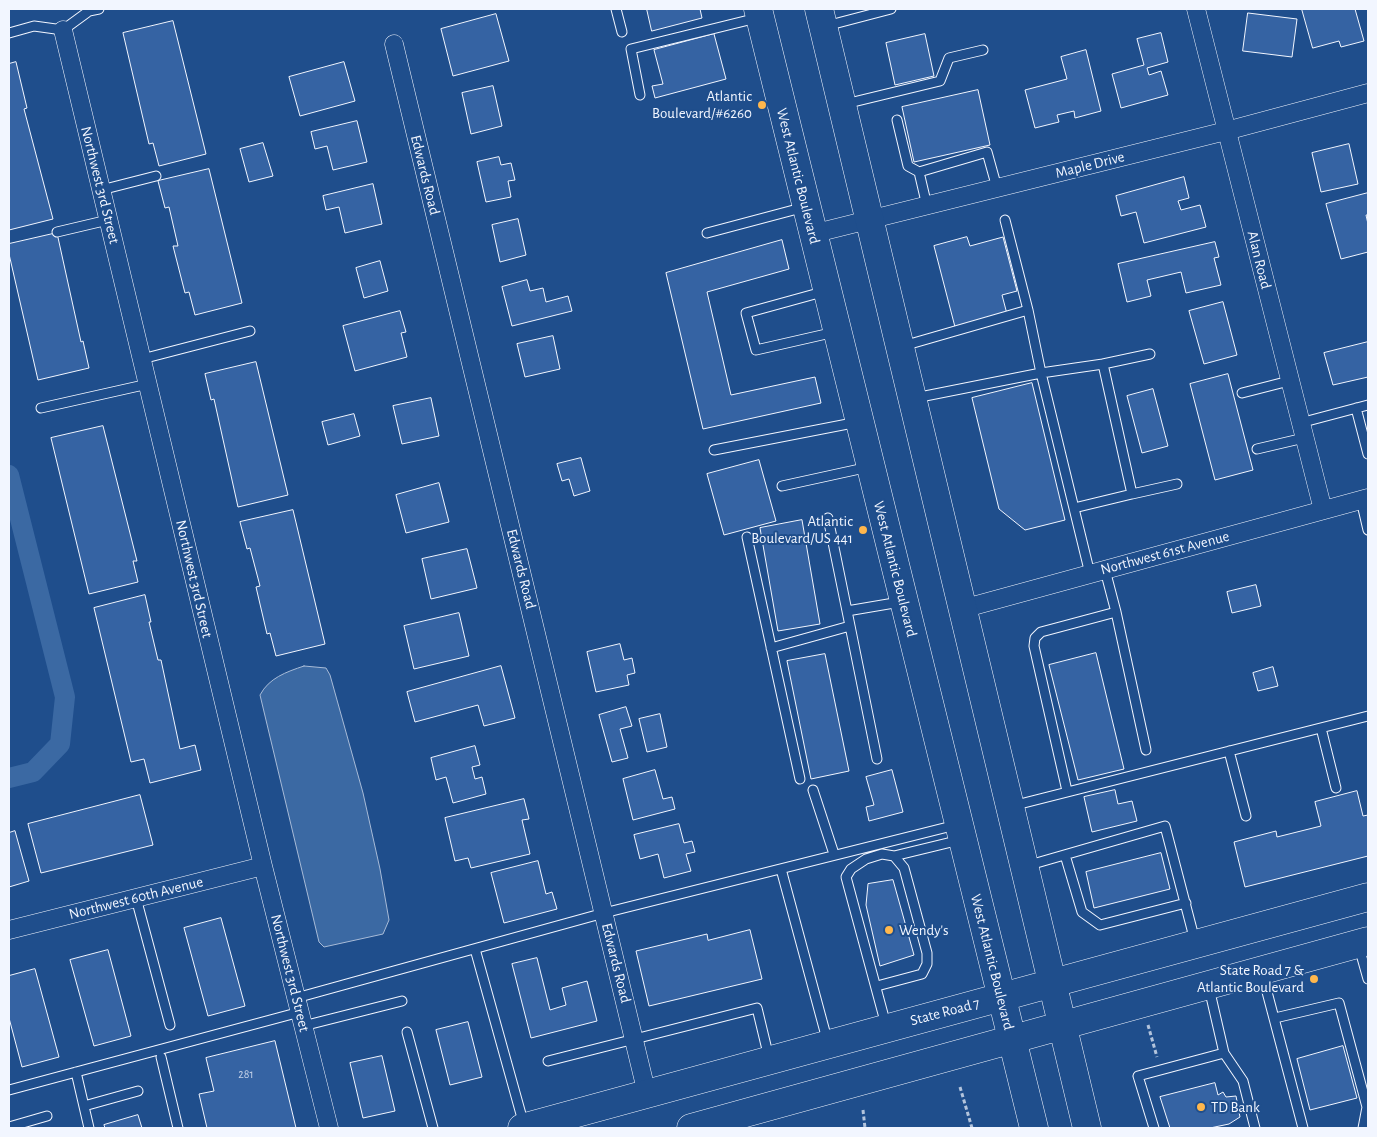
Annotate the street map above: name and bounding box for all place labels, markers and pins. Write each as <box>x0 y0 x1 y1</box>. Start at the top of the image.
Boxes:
place label: Atlantic Boulevard/#6260 <box>652 87 752 122</box>
marker: Atlantic Boulevard/#6260 <box>756 99 768 111</box>
place label: Atlantic Boulevard/US 441 <box>751 512 853 547</box>
marker: Atlantic Boulevard/US 441 <box>857 524 869 536</box>
place label: Wendy's <box>899 921 949 939</box>
marker: Wendy's <box>883 924 895 936</box>
place label: State Road 7 & Atlantic Boulevard <box>1197 961 1304 996</box>
marker: State Road 7 & Atlantic Boulevard <box>1308 973 1320 985</box>
place label: TD Bank <box>1211 1098 1260 1116</box>
marker: TD Bank <box>1195 1101 1207 1113</box>

